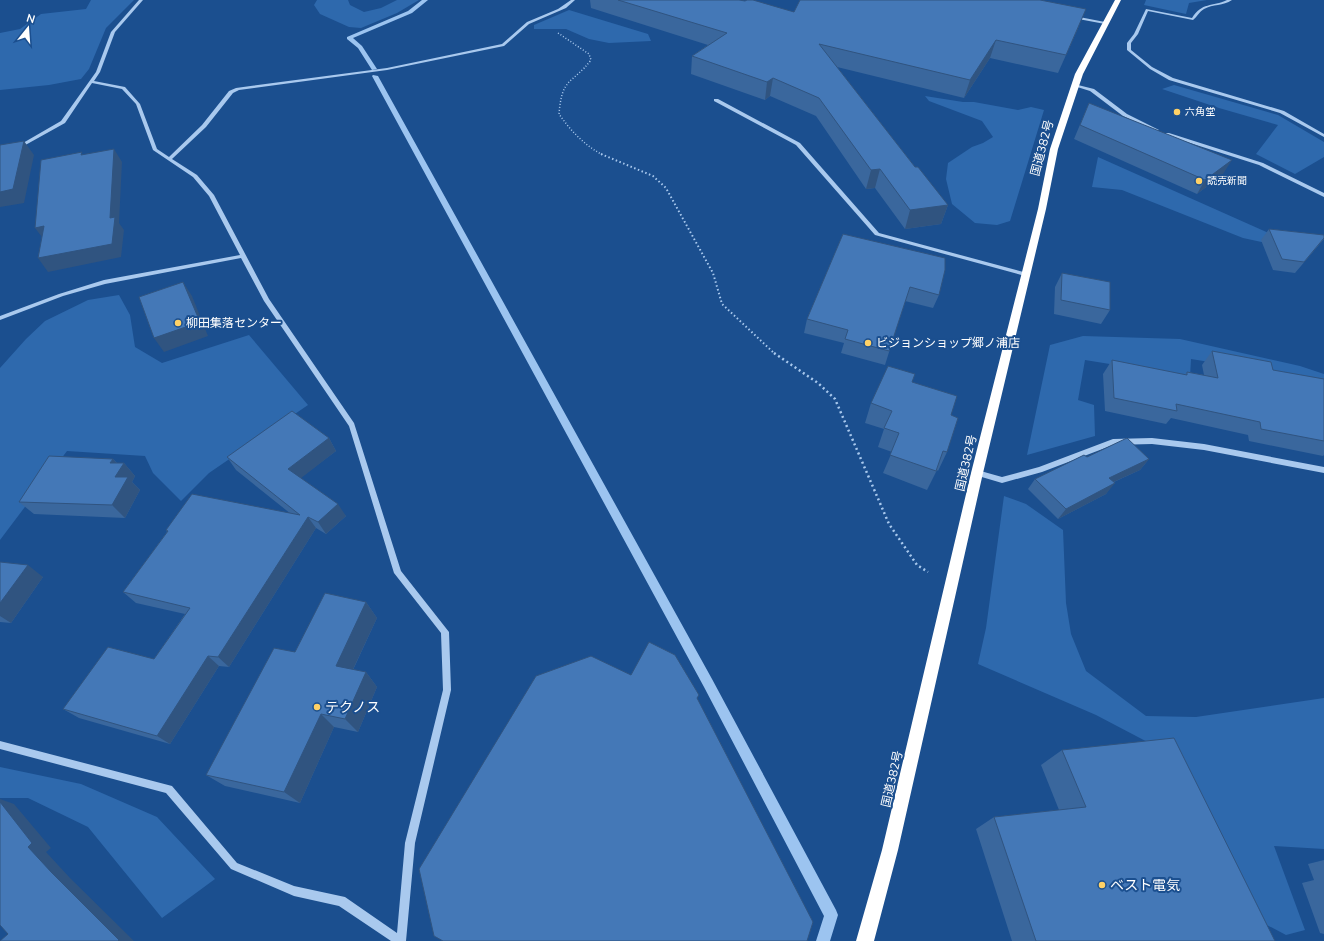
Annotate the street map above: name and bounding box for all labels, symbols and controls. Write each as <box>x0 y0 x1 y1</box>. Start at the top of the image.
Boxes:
north arrow <box>8 8 48 48</box>
text: N <box>25 11 37 27</box>
place label: 六角堂 <box>1185 105 1215 119</box>
marker: 六角堂 <box>1172 107 1182 117</box>
street label: 国道382号 <box>1027 118 1057 178</box>
place label: 読売新聞 <box>1207 174 1247 188</box>
marker: 読売新聞 <box>1194 176 1204 186</box>
place label: 柳田集落センター <box>186 315 282 331</box>
marker: 柳田集落センター <box>173 318 183 328</box>
place label: ビジョンショップ郷ノ浦店 <box>876 335 1020 351</box>
marker: ビジョンショップ郷ノ浦店 <box>863 338 873 348</box>
street label: 国道382号 <box>952 433 980 493</box>
place label: テクノス <box>325 698 380 717</box>
marker: テクノス <box>312 702 322 712</box>
street label: 国道382号 <box>878 749 906 809</box>
place label: ベスト電気 <box>1110 876 1180 895</box>
marker: ベスト電気 <box>1097 880 1107 890</box>

